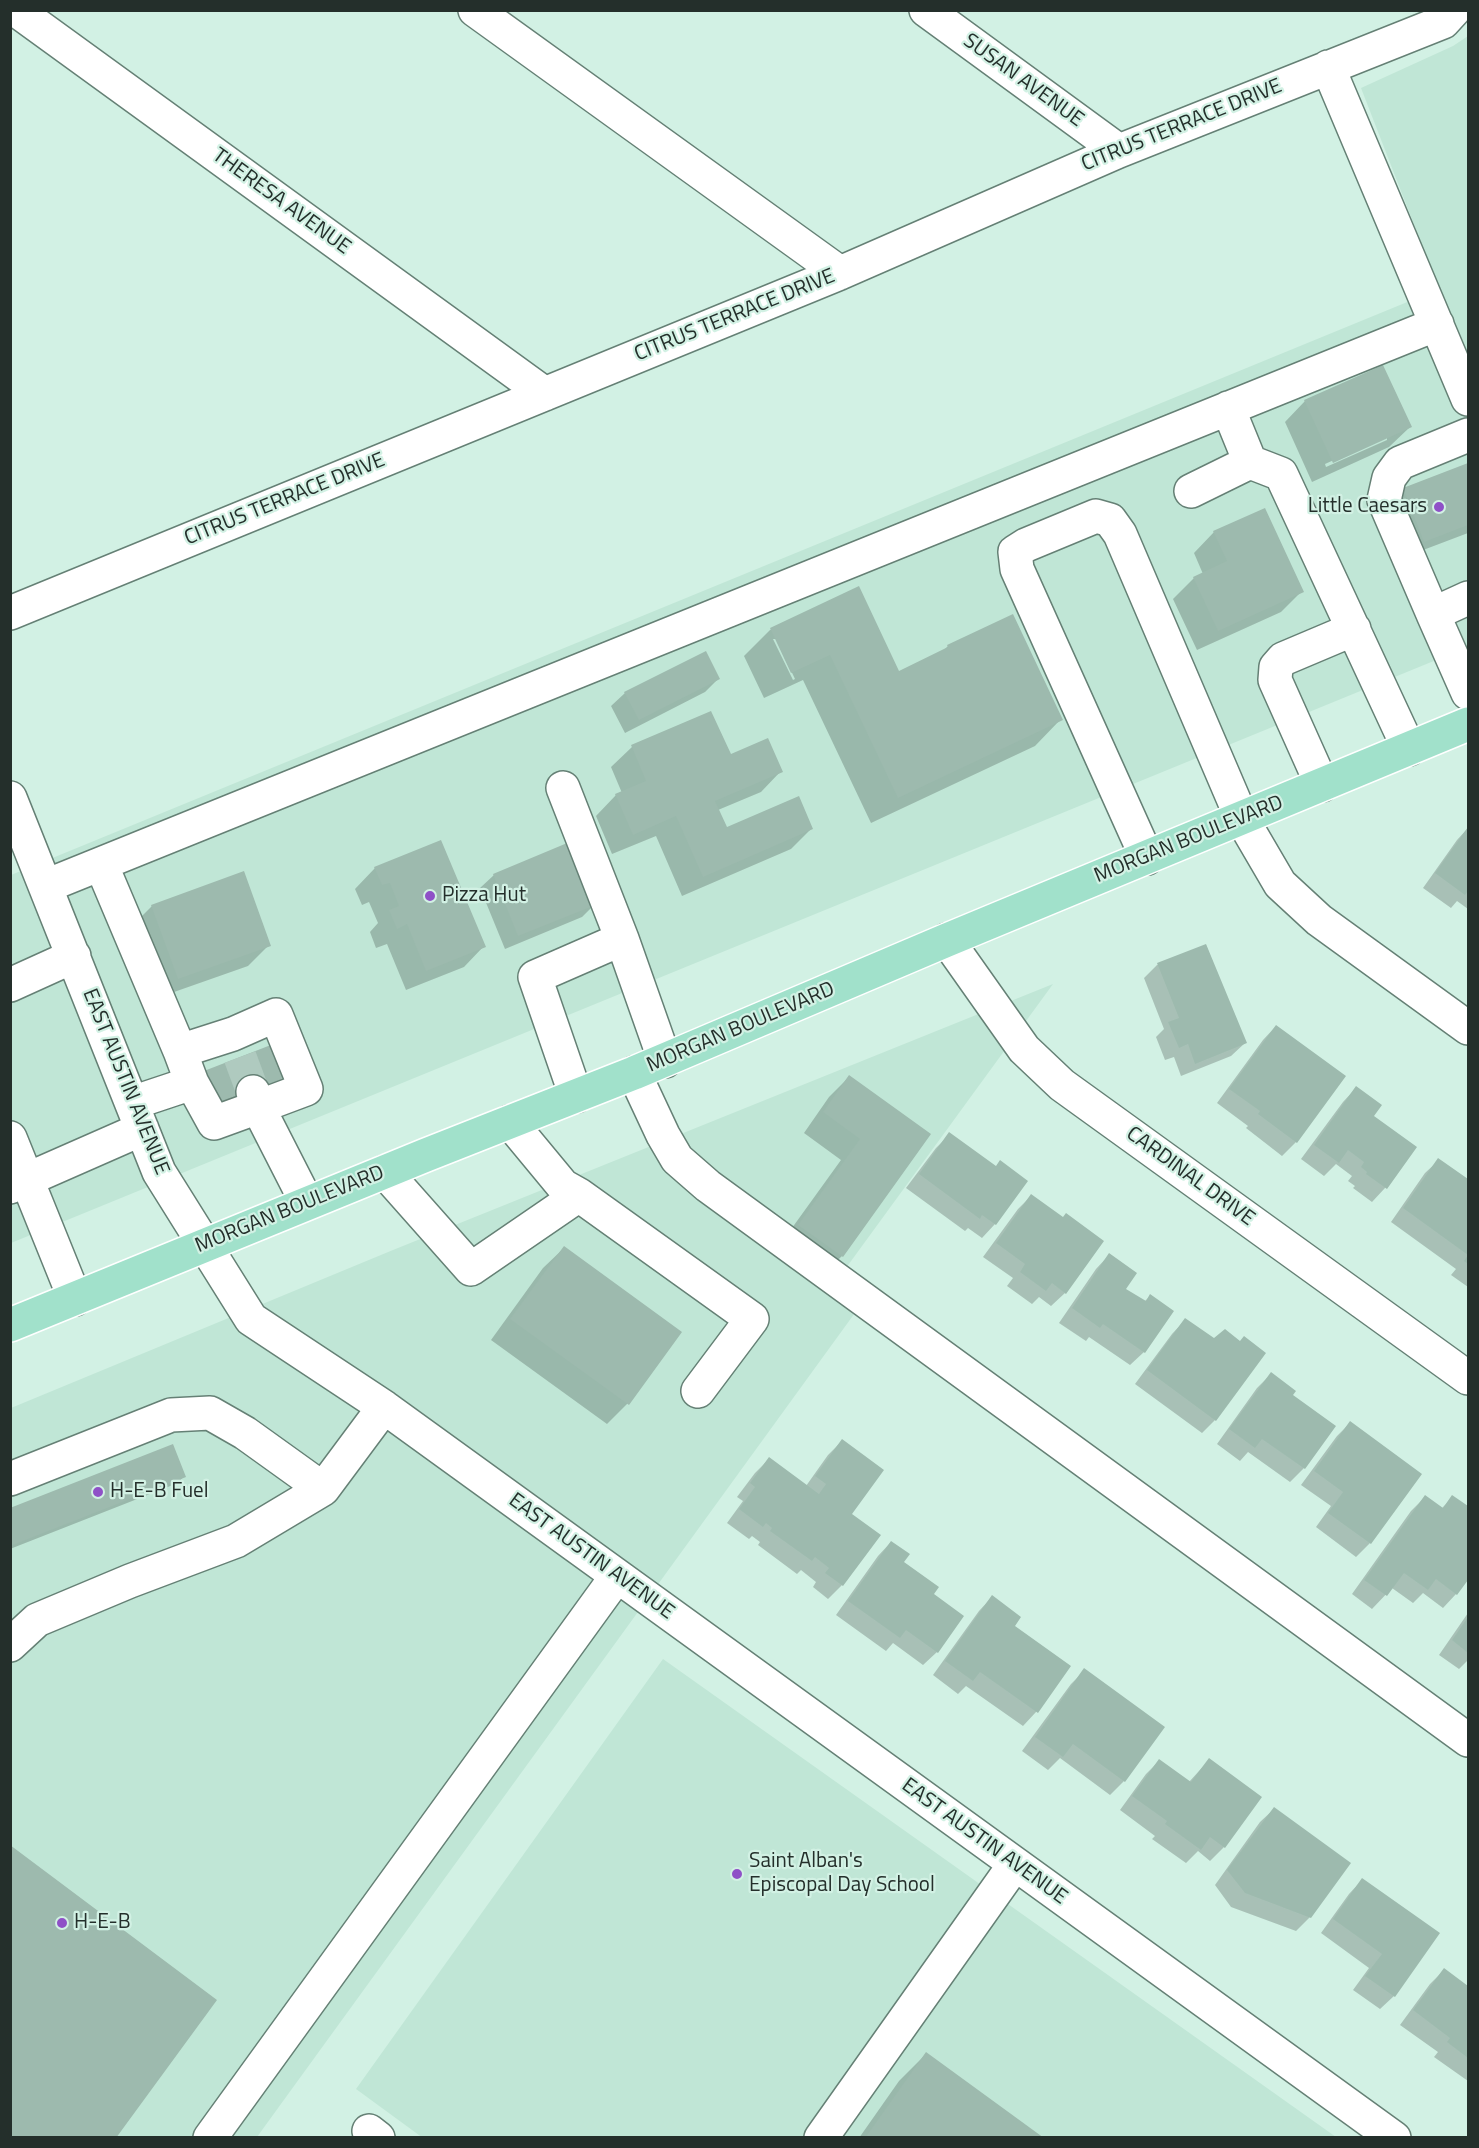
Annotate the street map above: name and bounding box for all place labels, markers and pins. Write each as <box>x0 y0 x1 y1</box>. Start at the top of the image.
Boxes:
place label: Little Caesars <box>1308 494 1427 520</box>
marker: Little Caesars <box>1432 500 1446 514</box>
place label: Pizza Hut <box>442 883 526 909</box>
marker: Pizza Hut <box>423 889 437 903</box>
place label: H-E-B Fuel <box>110 1479 209 1505</box>
marker: H-E-B Fuel <box>91 1485 105 1499</box>
place label: Saint Alban's Episcopal Day School <box>749 1849 935 1899</box>
marker: Saint Alban's Episcopal Day School <box>730 1867 744 1881</box>
place label: H-E-B <box>74 1910 131 1936</box>
marker: H-E-B <box>55 1916 69 1930</box>

